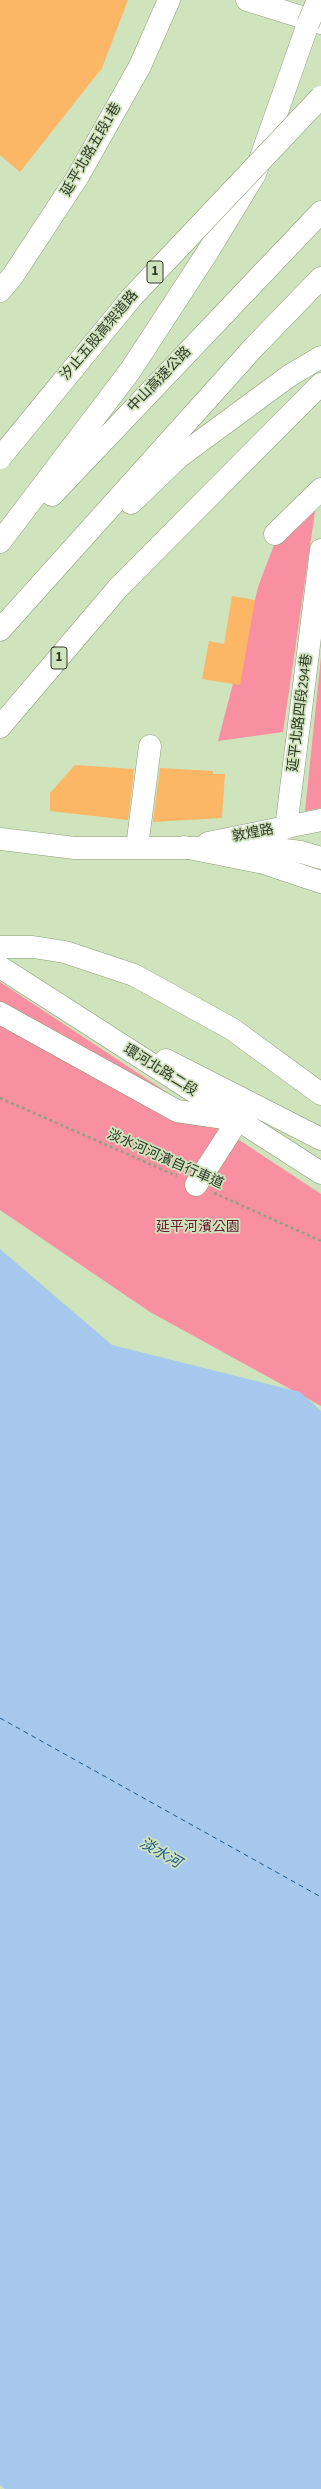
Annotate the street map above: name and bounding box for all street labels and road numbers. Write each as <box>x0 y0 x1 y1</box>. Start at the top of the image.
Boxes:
street label: 延平北路五段1巷 <box>58 100 126 200</box>
road number: 1 <box>147 261 163 283</box>
street label: 汐止五股高架道路 <box>58 288 142 384</box>
street label: 中山高速公路 <box>125 344 195 416</box>
road number: 1 <box>51 647 67 669</box>
street label: 延平北路四段294巷 <box>285 653 317 773</box>
street label: 敦煌路 <box>231 822 275 846</box>
street label: 環河北路二段 <box>120 1042 200 1100</box>
street label: 淡水河河濱自行車道 <box>104 1127 226 1193</box>

